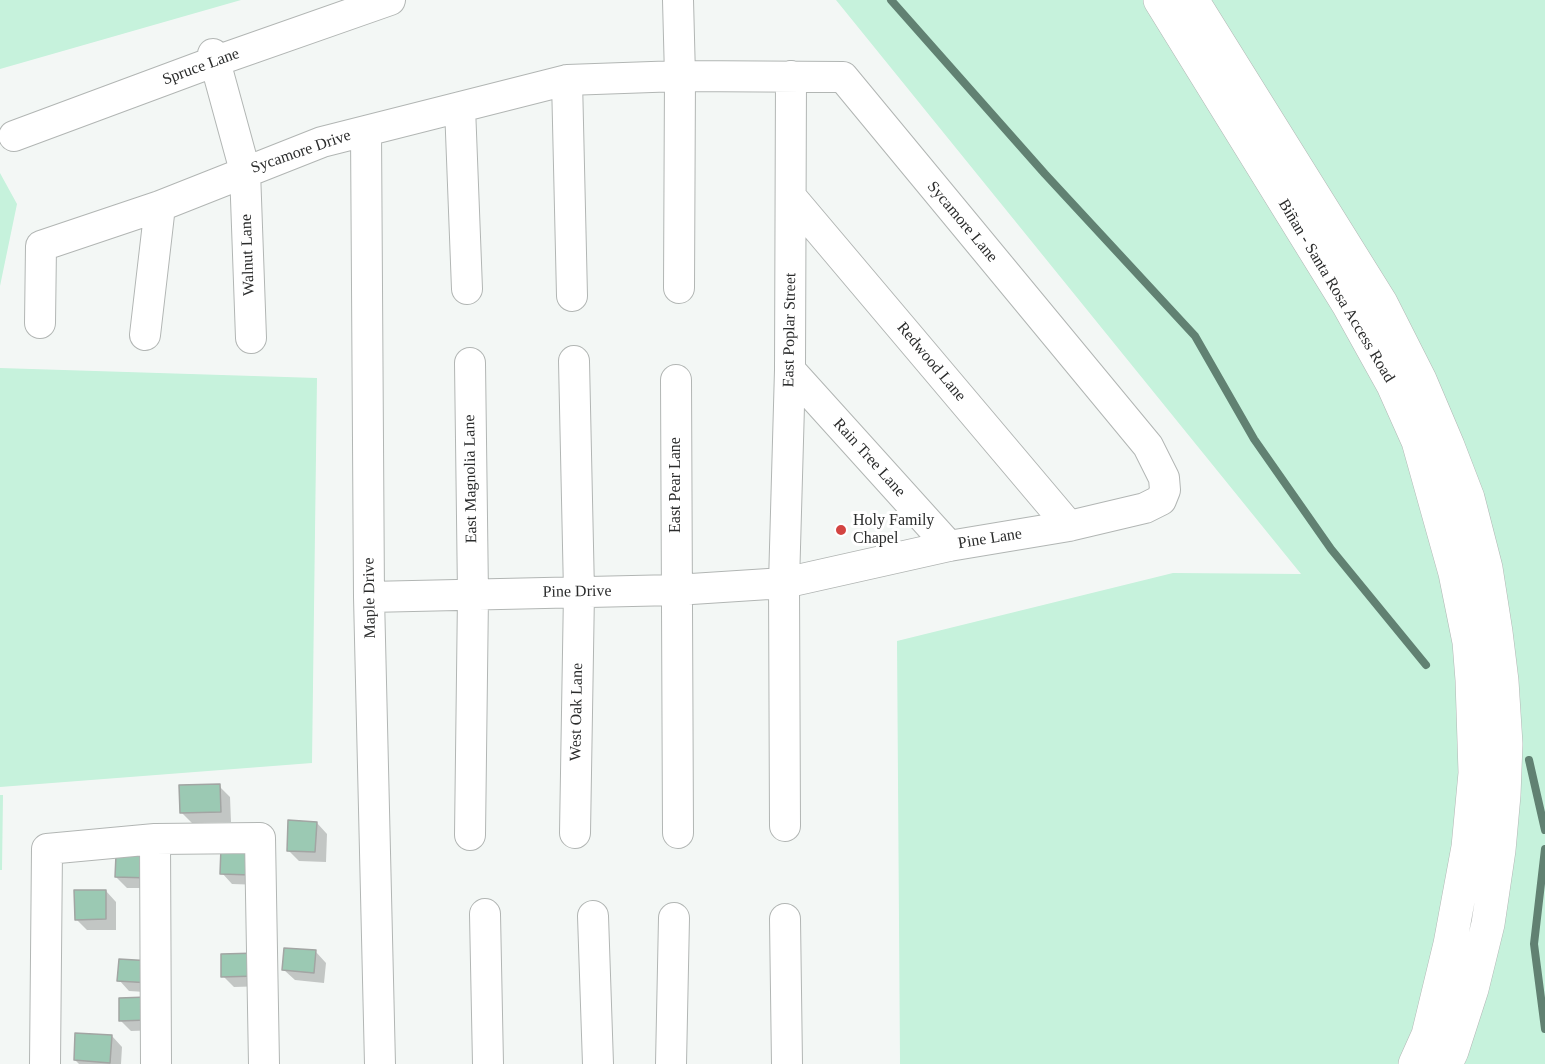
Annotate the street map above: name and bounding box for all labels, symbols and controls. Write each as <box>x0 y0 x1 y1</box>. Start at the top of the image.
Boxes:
street label: Spruce Lane <box>160 44 242 90</box>
street label: Sycamore Drive <box>249 126 353 178</box>
street label: Sycamore Lane <box>923 178 1001 266</box>
street label: Biñan - Santa Rosa Access Road <box>1274 196 1398 386</box>
street label: Walnut Lane <box>237 214 259 296</box>
street label: East Poplar Street <box>779 273 801 387</box>
street label: Redwood Lane <box>892 319 970 405</box>
street label: East Magnolia Lane <box>460 414 482 544</box>
street label: Rain Tree Lane <box>829 415 909 501</box>
street label: East Pear Lane <box>666 437 686 533</box>
place label: Holy Family Chapel <box>853 511 934 549</box>
marker: Holy Family Chapel <box>834 523 848 537</box>
street label: Pine Lane <box>957 524 1023 554</box>
street label: Maple Drive <box>360 557 380 639</box>
street label: Pine Drive <box>542 582 612 602</box>
street label: West Oak Lane <box>567 663 587 761</box>

